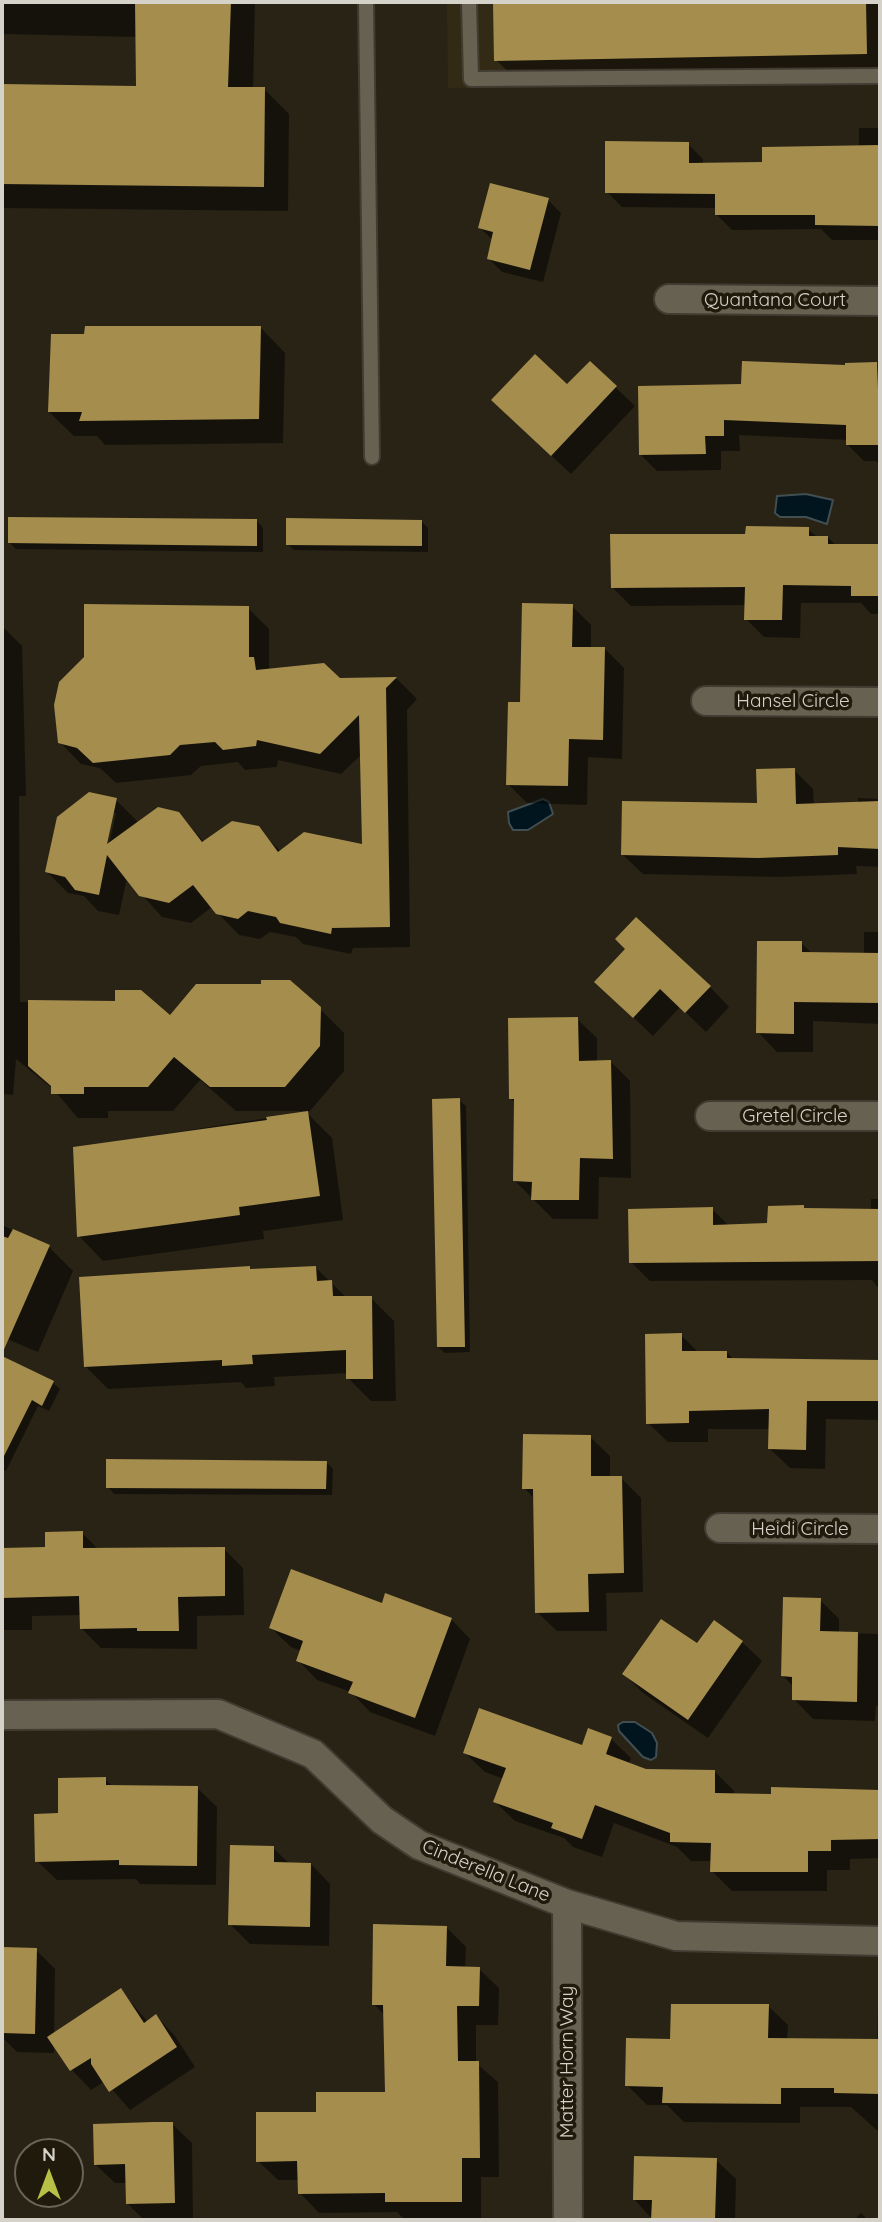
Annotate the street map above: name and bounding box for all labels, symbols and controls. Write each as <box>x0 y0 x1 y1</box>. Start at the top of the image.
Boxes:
street label: Quantana Court <box>704 289 846 311</box>
street label: Hansel Circle <box>736 690 850 712</box>
street label: Gretel Circle <box>742 1105 848 1127</box>
street label: Heidi Circle <box>751 1518 849 1540</box>
street label: Cinderella Lane <box>419 1835 553 1907</box>
street label: Matter Horn Way <box>556 1986 578 2138</box>
north arrow <box>14 2138 84 2208</box>
text: N <box>42 2142 56 2166</box>

